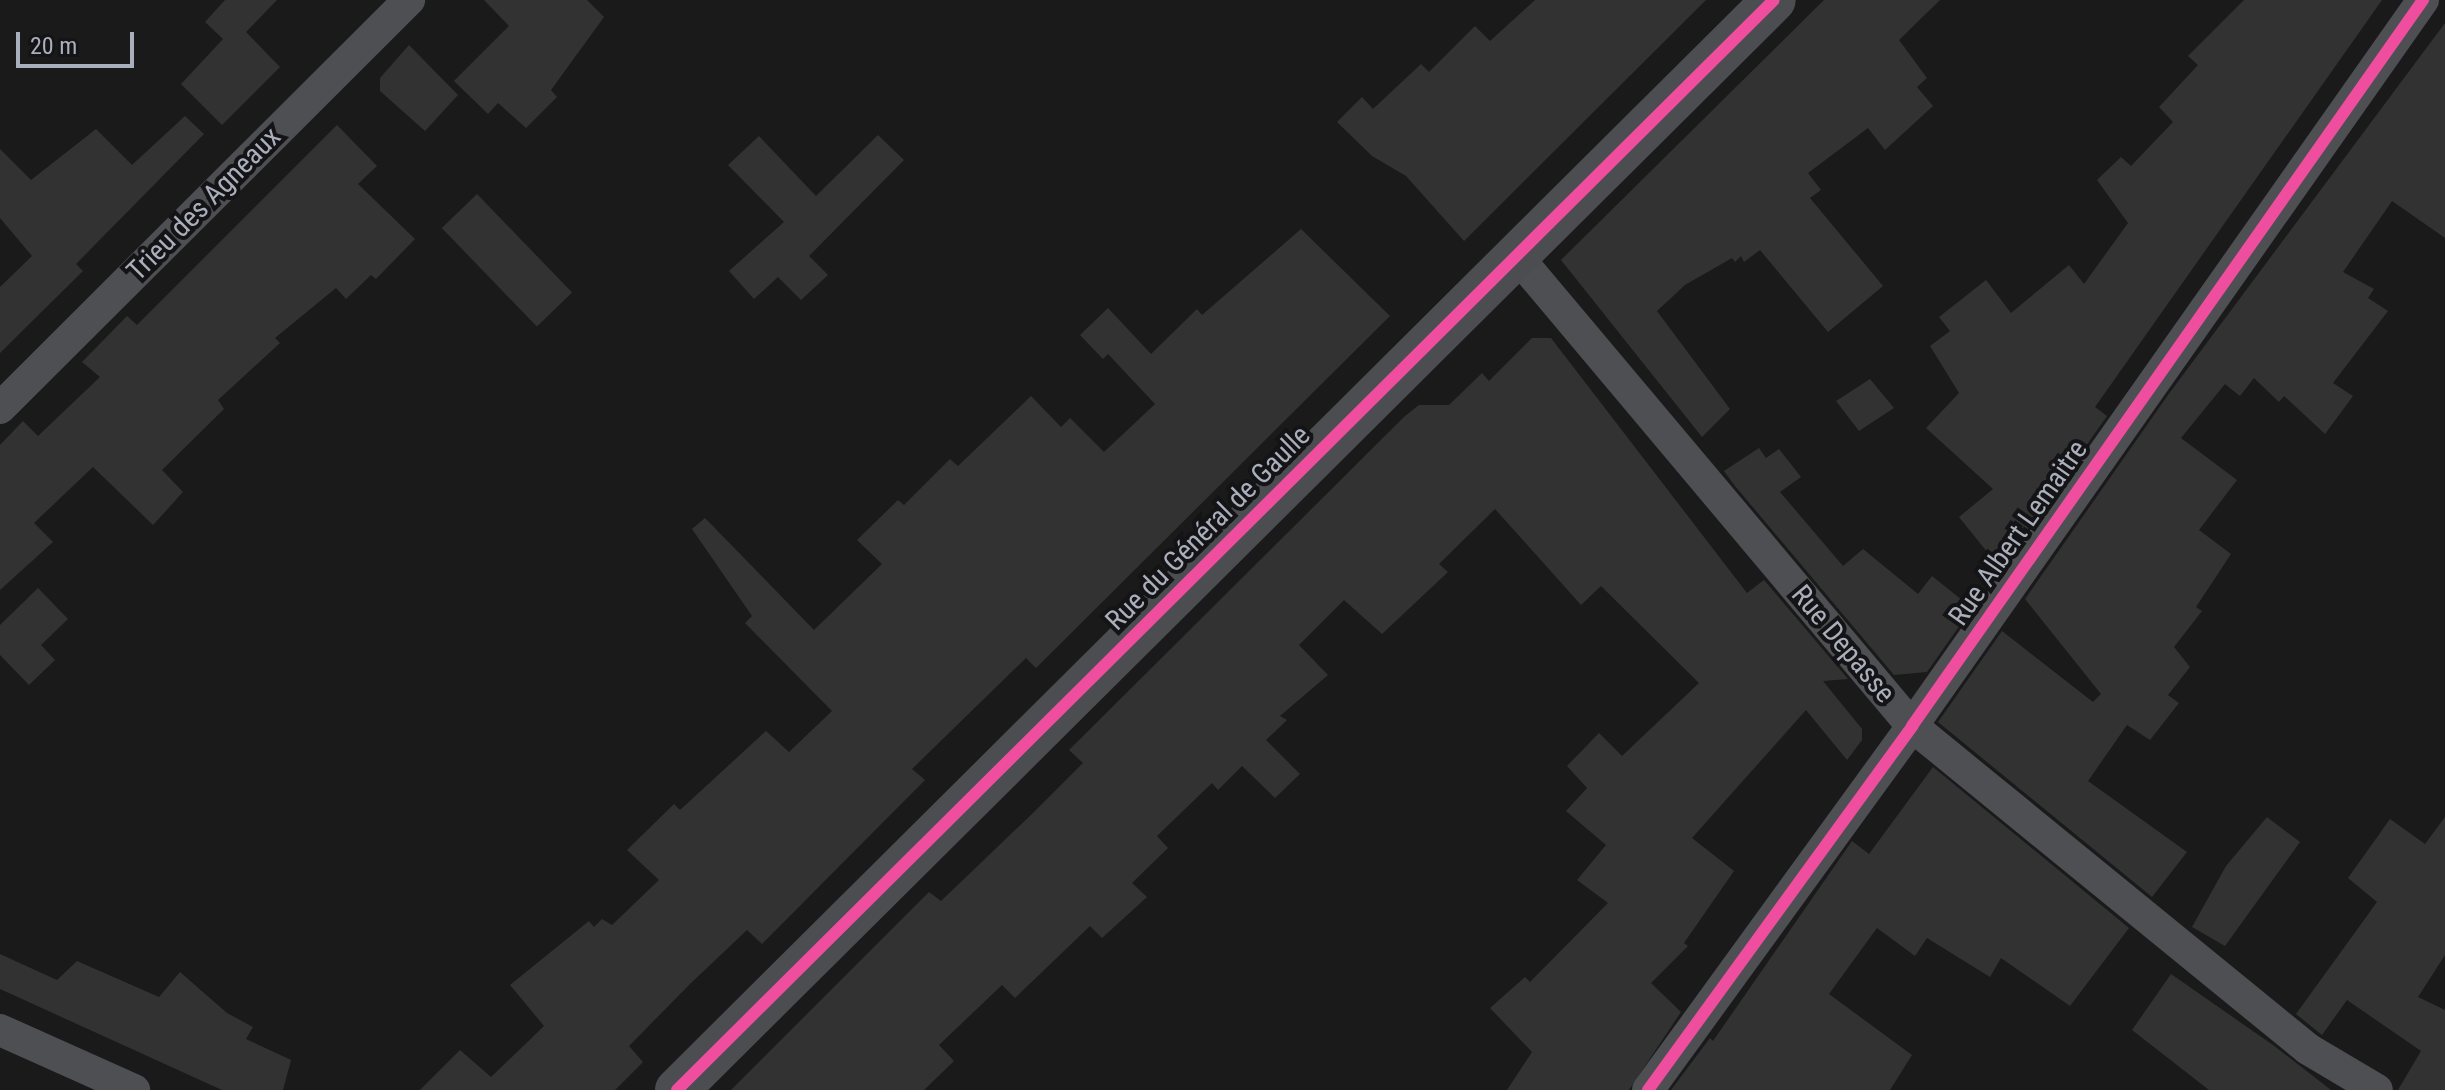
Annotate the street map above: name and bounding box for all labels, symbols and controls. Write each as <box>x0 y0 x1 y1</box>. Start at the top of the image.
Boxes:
scale bar <box>20 16 138 66</box>
text: 20 m <box>30 32 77 60</box>
street label: Trieu des Agneaux <box>120 120 288 288</box>
street label: Rue du Général de Gaulle <box>1099 419 1317 637</box>
street label: Rue Albert Lemaitre <box>1942 434 2094 632</box>
street label: Rue Depasse <box>1784 578 1902 710</box>

